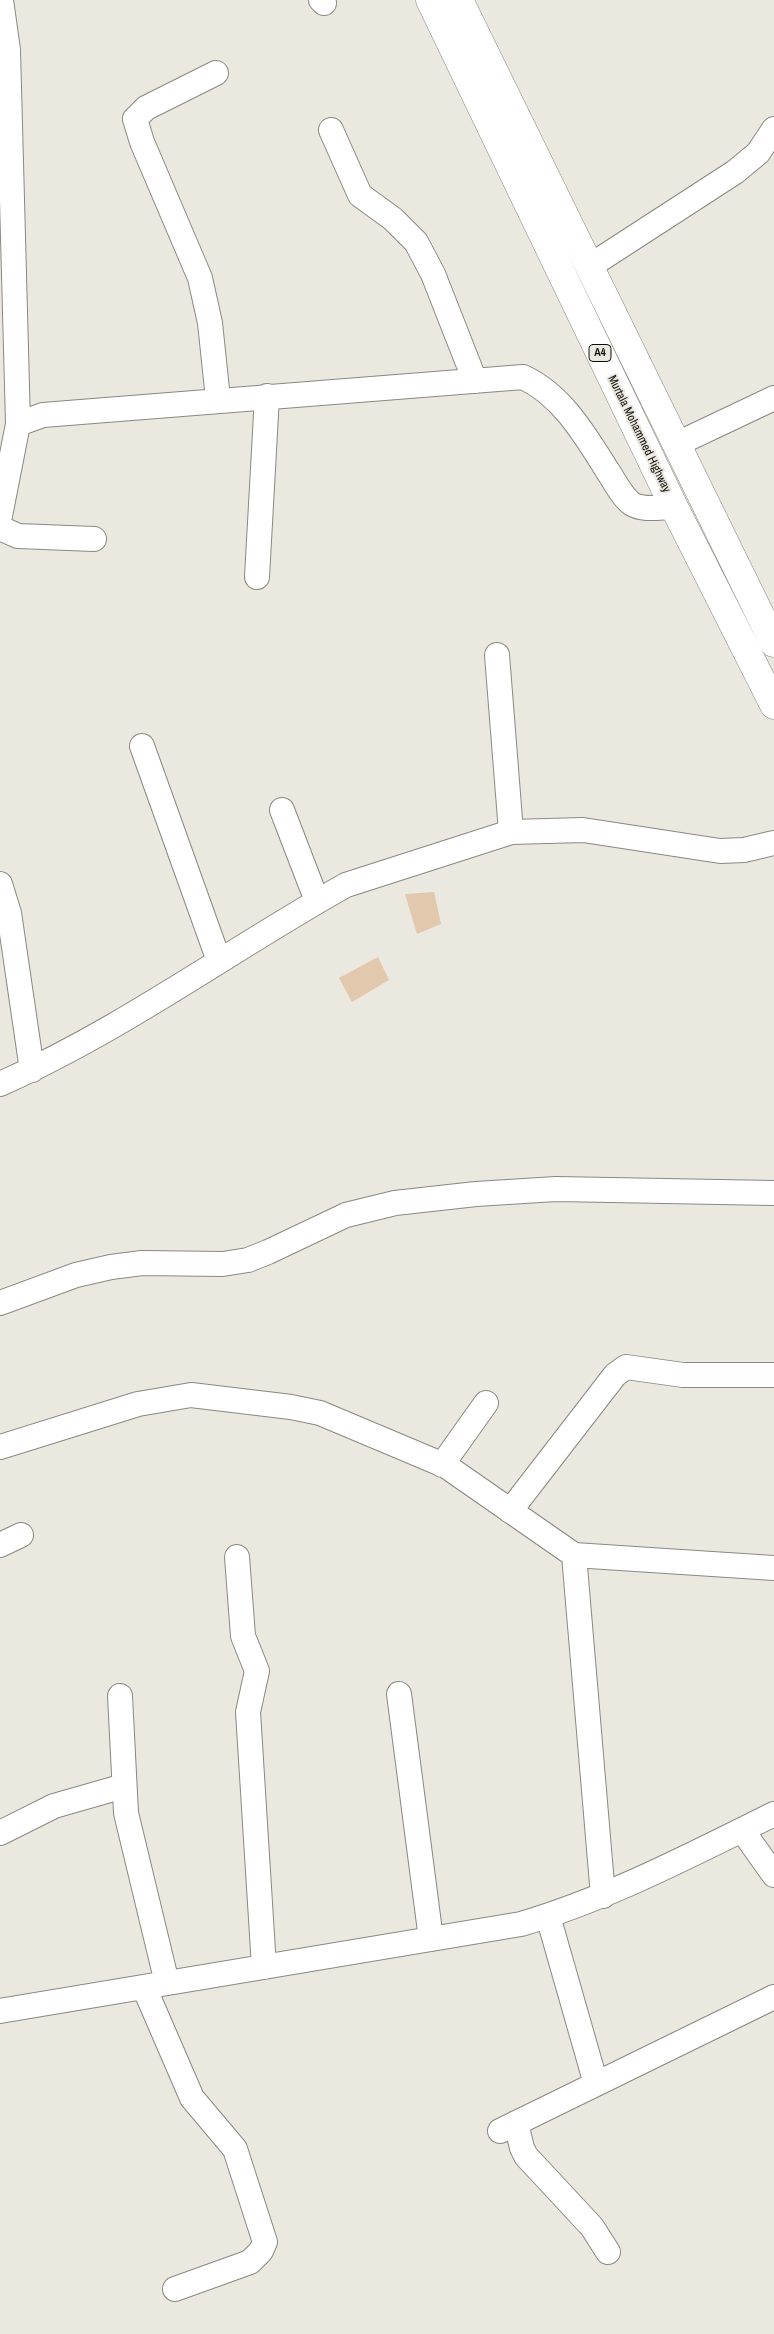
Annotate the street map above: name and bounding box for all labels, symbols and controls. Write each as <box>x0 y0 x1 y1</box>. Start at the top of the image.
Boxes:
road number: A4 <box>589 344 611 362</box>
street label: Murtala Mohammed Highway <box>604 373 674 495</box>

